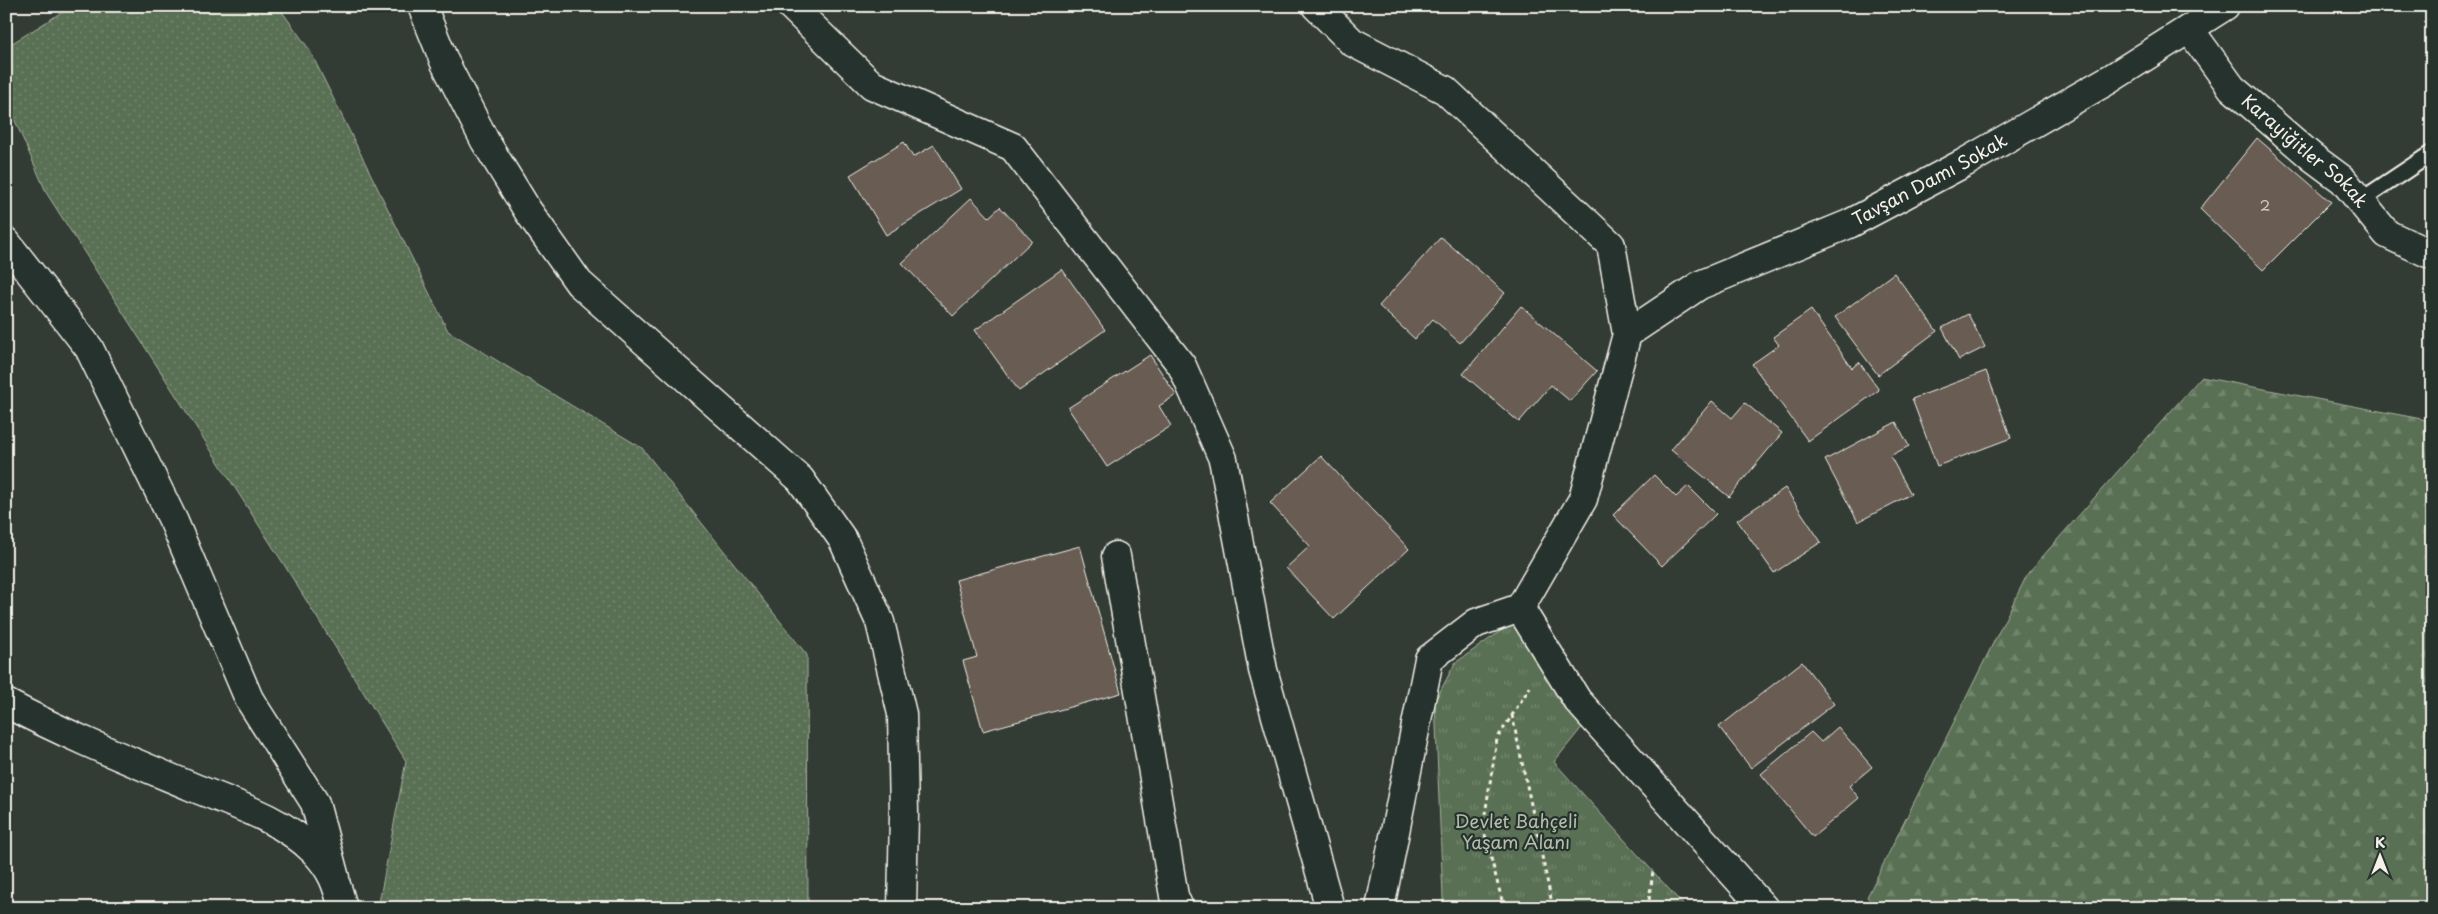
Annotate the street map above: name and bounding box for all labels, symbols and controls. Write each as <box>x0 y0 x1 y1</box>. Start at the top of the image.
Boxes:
street label: Karayiğitler Sokak <box>2236 87 2375 213</box>
street label: Tavşan Damı Sokak <box>1847 126 2012 232</box>
house number: 2 <box>2260 193 2270 216</box>
park label: Devlet Bahçeli Yaşam Alanı <box>1455 807 1577 855</box>
north arrow <box>2356 832 2406 882</box>
text: K <box>2375 832 2385 853</box>

